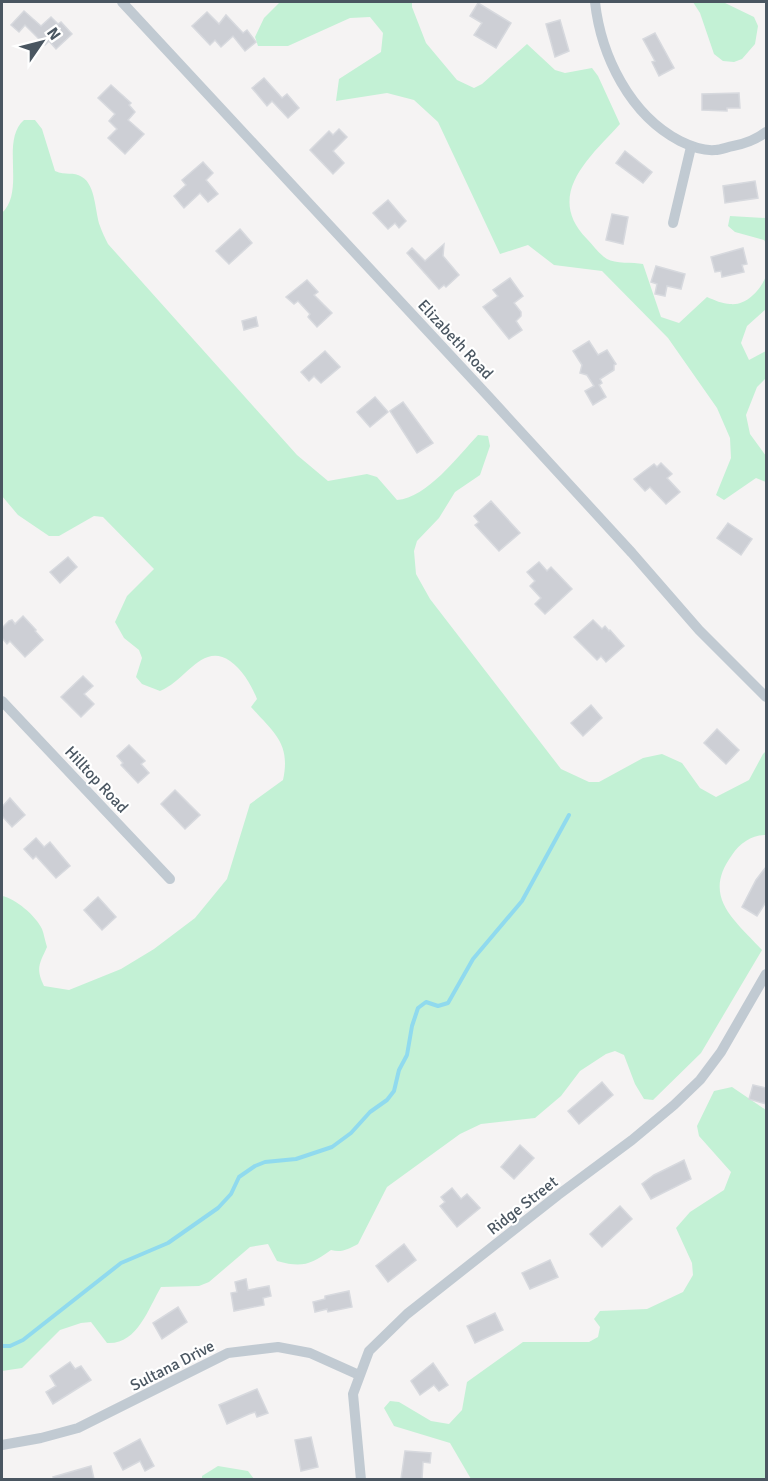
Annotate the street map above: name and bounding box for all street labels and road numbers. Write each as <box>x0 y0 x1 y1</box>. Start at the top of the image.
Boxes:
street label: Elizabeth Road <box>413 296 497 384</box>
street label: Hilltop Road <box>60 742 132 817</box>
street label: Ridge Street <box>483 1172 562 1240</box>
street label: Sultana Drive <box>127 1336 218 1396</box>

